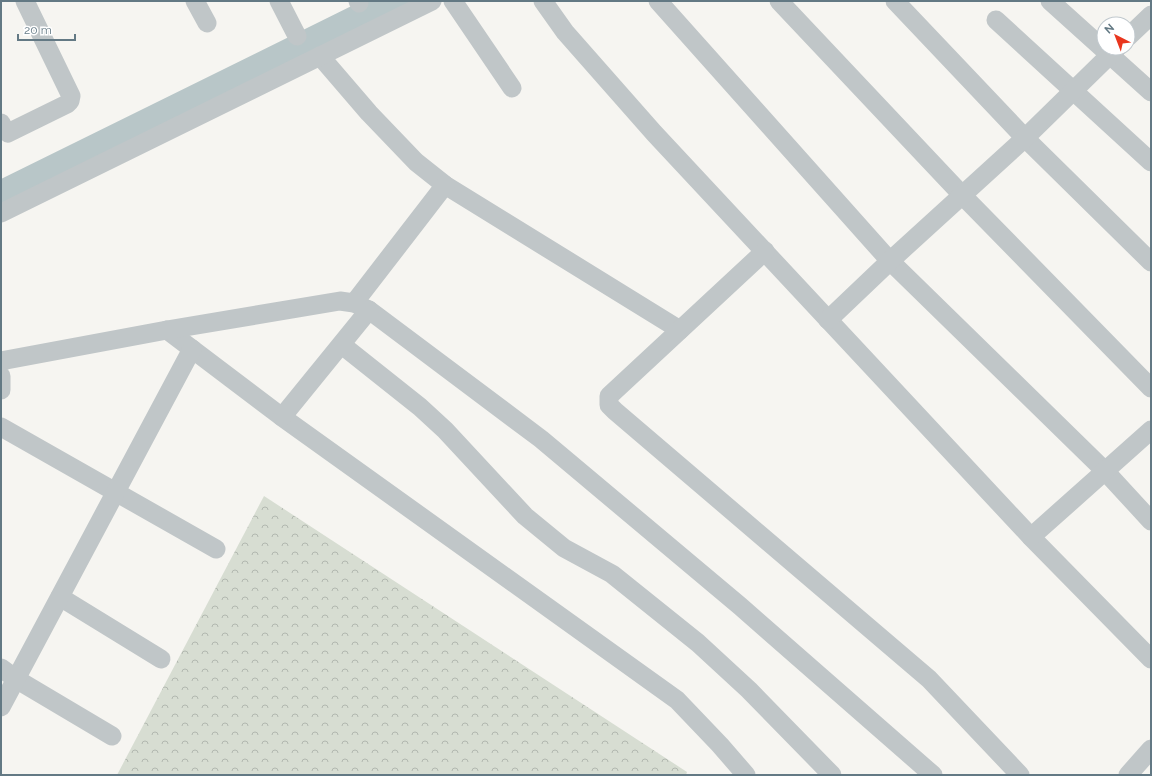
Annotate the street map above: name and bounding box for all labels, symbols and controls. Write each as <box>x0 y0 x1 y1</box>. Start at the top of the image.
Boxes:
scale bar <box>18 16 75 42</box>
north arrow <box>1096 16 1136 56</box>
text: N <box>1102 21 1117 37</box>
text: 20 m <box>24 23 52 37</box>

